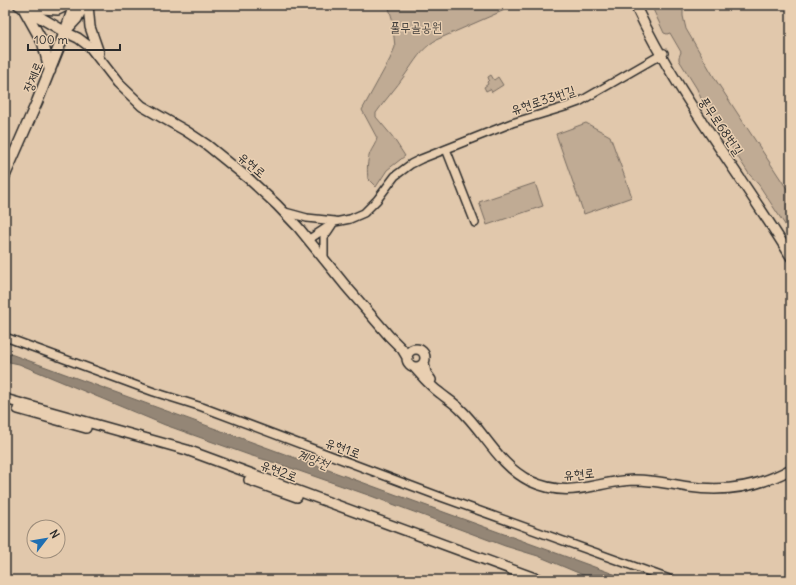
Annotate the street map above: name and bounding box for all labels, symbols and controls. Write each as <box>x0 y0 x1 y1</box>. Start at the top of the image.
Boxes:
park label: 풀무골공원 <box>390 19 442 36</box>
scale bar <box>28 26 120 52</box>
text: 100 m <box>34 32 68 47</box>
street label: 장제로 <box>19 59 47 95</box>
street label: 유현로33번길 <box>508 82 578 118</box>
street label: 풍무로68번길 <box>695 93 747 159</box>
street label: 유현로 <box>235 148 269 182</box>
street label: 유현1로 <box>323 434 363 462</box>
water label: 계양천 <box>294 445 334 474</box>
street label: 유현2로 <box>258 456 300 486</box>
street label: 유현로 <box>563 464 595 484</box>
north arrow <box>26 519 66 559</box>
text: N <box>47 527 63 541</box>

